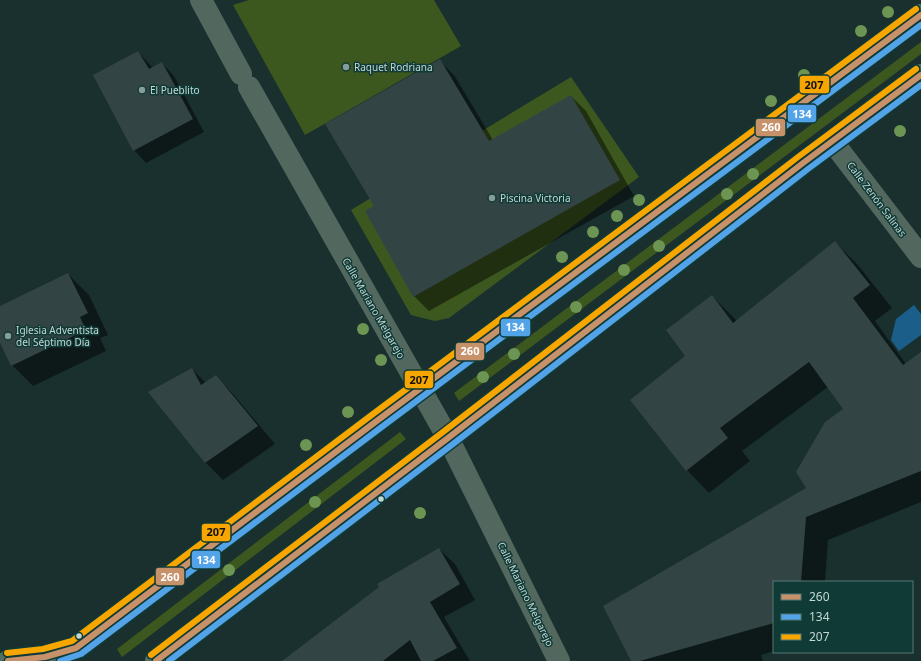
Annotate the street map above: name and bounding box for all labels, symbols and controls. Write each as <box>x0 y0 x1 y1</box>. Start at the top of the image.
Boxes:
place label: Raquet Rodriana <box>354 60 433 74</box>
marker: Raquet Rodriana <box>341 62 351 72</box>
line badge: 207 <box>799 75 830 94</box>
text: 207 <box>805 77 823 92</box>
place label: El Pueblito <box>150 83 200 97</box>
marker: El Pueblito <box>137 85 147 95</box>
line badge: 134 <box>787 104 817 123</box>
text: 134 <box>793 106 812 121</box>
line badge: 260 <box>755 118 786 137</box>
text: 260 <box>762 119 780 134</box>
street label: Calle Zenón Salinas <box>844 159 910 240</box>
place label: Piscina Victoria <box>500 191 571 205</box>
marker: Piscina Victoria <box>487 193 497 203</box>
street label: Calle Mariano Melgarejo <box>339 255 409 361</box>
line badge: 134 <box>500 318 531 337</box>
text: 134 <box>506 319 525 334</box>
place label: Iglesia Adventista del Séptimo Día <box>16 323 99 349</box>
marker: Iglesia Adventista del Séptimo Día <box>3 331 13 341</box>
line badge: 260 <box>455 342 485 361</box>
text: 260 <box>461 343 479 358</box>
line badge: 207 <box>404 370 434 389</box>
text: 207 <box>410 372 428 387</box>
unlabelled marker <box>376 494 386 504</box>
line badge: 207 <box>201 523 231 542</box>
text: 207 <box>207 524 225 539</box>
street label: Calle Mariano Melgarejo <box>495 540 557 648</box>
line badge: 134 <box>191 550 221 569</box>
text: 134 <box>197 552 216 567</box>
line badge: 260 <box>155 567 185 586</box>
text: 260 <box>161 569 179 584</box>
legend <box>773 581 913 653</box>
text: 260 <box>809 588 830 605</box>
text: 134 <box>809 608 830 625</box>
text: 207 <box>809 628 830 645</box>
unlabelled marker <box>74 631 84 641</box>

